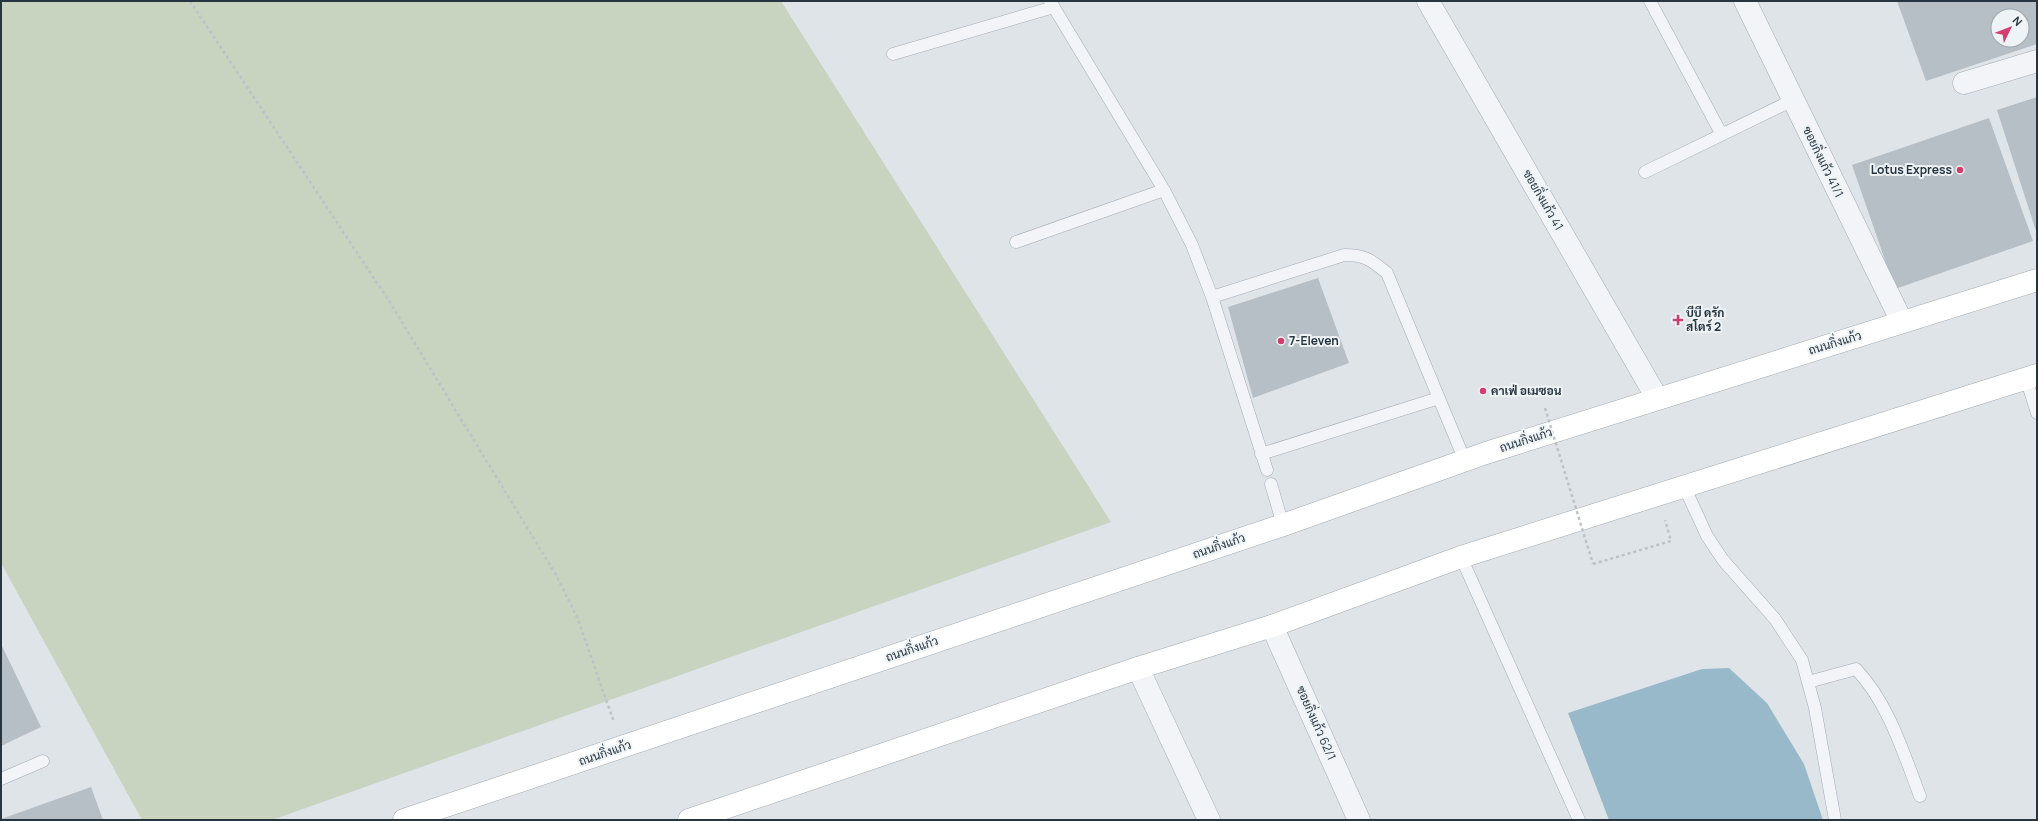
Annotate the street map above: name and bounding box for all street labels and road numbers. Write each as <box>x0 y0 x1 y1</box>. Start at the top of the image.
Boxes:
street label: ซอยกิ่งแก้ว 41/1 <box>1799 123 1849 200</box>
street label: ซอยกิ่งแก้ว 41 <box>1519 165 1569 233</box>
street label: ถนนกิ่งแก้ว <box>1806 325 1863 359</box>
street label: ถนนกิ่งแก้ว <box>1497 422 1554 456</box>
street label: ถนนกิ่งแก้ว <box>1190 527 1247 562</box>
street label: ถนนกิ่งแก้ว <box>883 630 940 665</box>
street label: ซอยกิ่งแก้ว 62/1 <box>1292 682 1342 763</box>
street label: ถนนกิ่งแก้ว <box>576 734 633 769</box>

